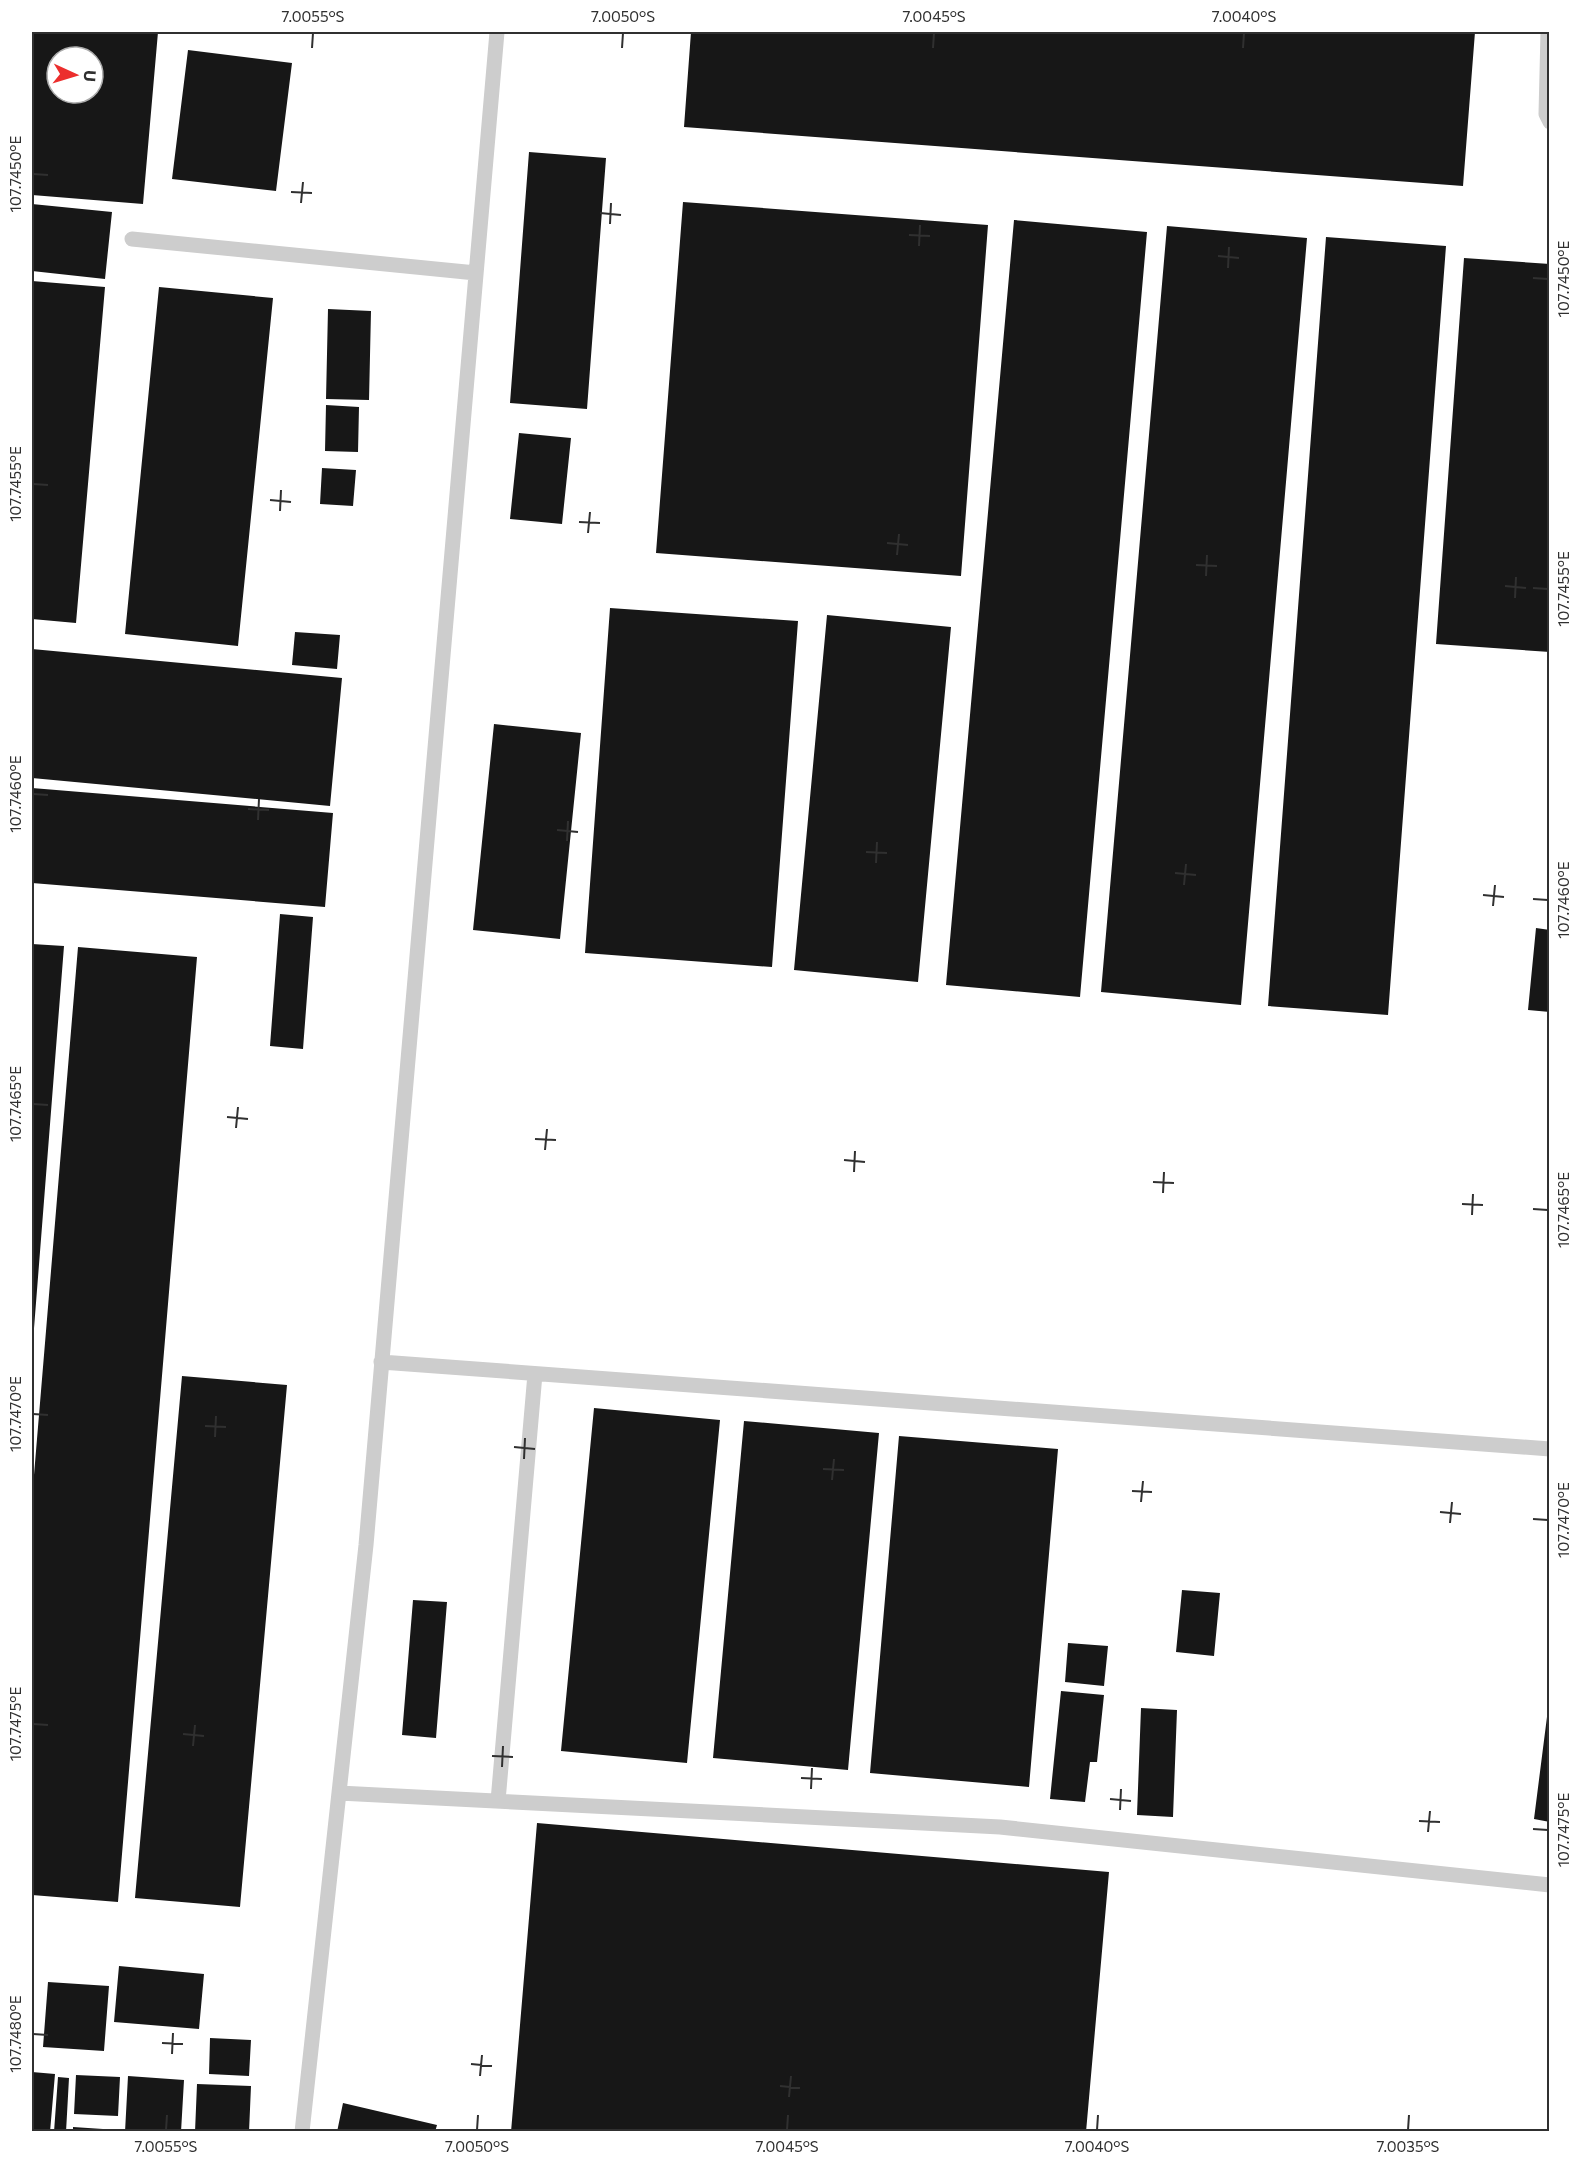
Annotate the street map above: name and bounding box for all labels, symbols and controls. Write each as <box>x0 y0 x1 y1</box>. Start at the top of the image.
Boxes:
text: 7.0055°S <box>282 7 345 25</box>
text: 7.0050°S <box>591 7 655 25</box>
text: 7.0045°S <box>902 7 966 25</box>
text: 7.0040°S <box>1212 7 1276 25</box>
north arrow <box>45 45 105 105</box>
text: U <box>81 70 100 83</box>
text: 107.7450°E <box>6 136 24 212</box>
text: 107.7450°E <box>1554 241 1572 317</box>
text: 107.7455°E <box>6 446 24 522</box>
text: 107.7455°E <box>1554 551 1572 627</box>
text: 107.7460°E <box>6 755 24 833</box>
text: 107.7460°E <box>1554 861 1572 939</box>
text: 107.7465°E <box>6 1066 24 1142</box>
text: 107.7465°E <box>1554 1172 1572 1248</box>
text: 107.7470°E <box>6 1376 24 1452</box>
text: 107.7470°E <box>1554 1482 1572 1558</box>
text: 107.7475°E <box>6 1687 24 1761</box>
text: 107.7475°E <box>1554 1793 1572 1867</box>
text: 107.7480°E <box>6 1995 24 2073</box>
text: 7.0055°S <box>135 2137 198 2155</box>
text: 7.0050°S <box>445 2137 509 2155</box>
text: 7.0045°S <box>755 2137 819 2155</box>
text: 7.0040°S <box>1065 2137 1129 2155</box>
text: 7.0035°S <box>1377 2137 1440 2155</box>

